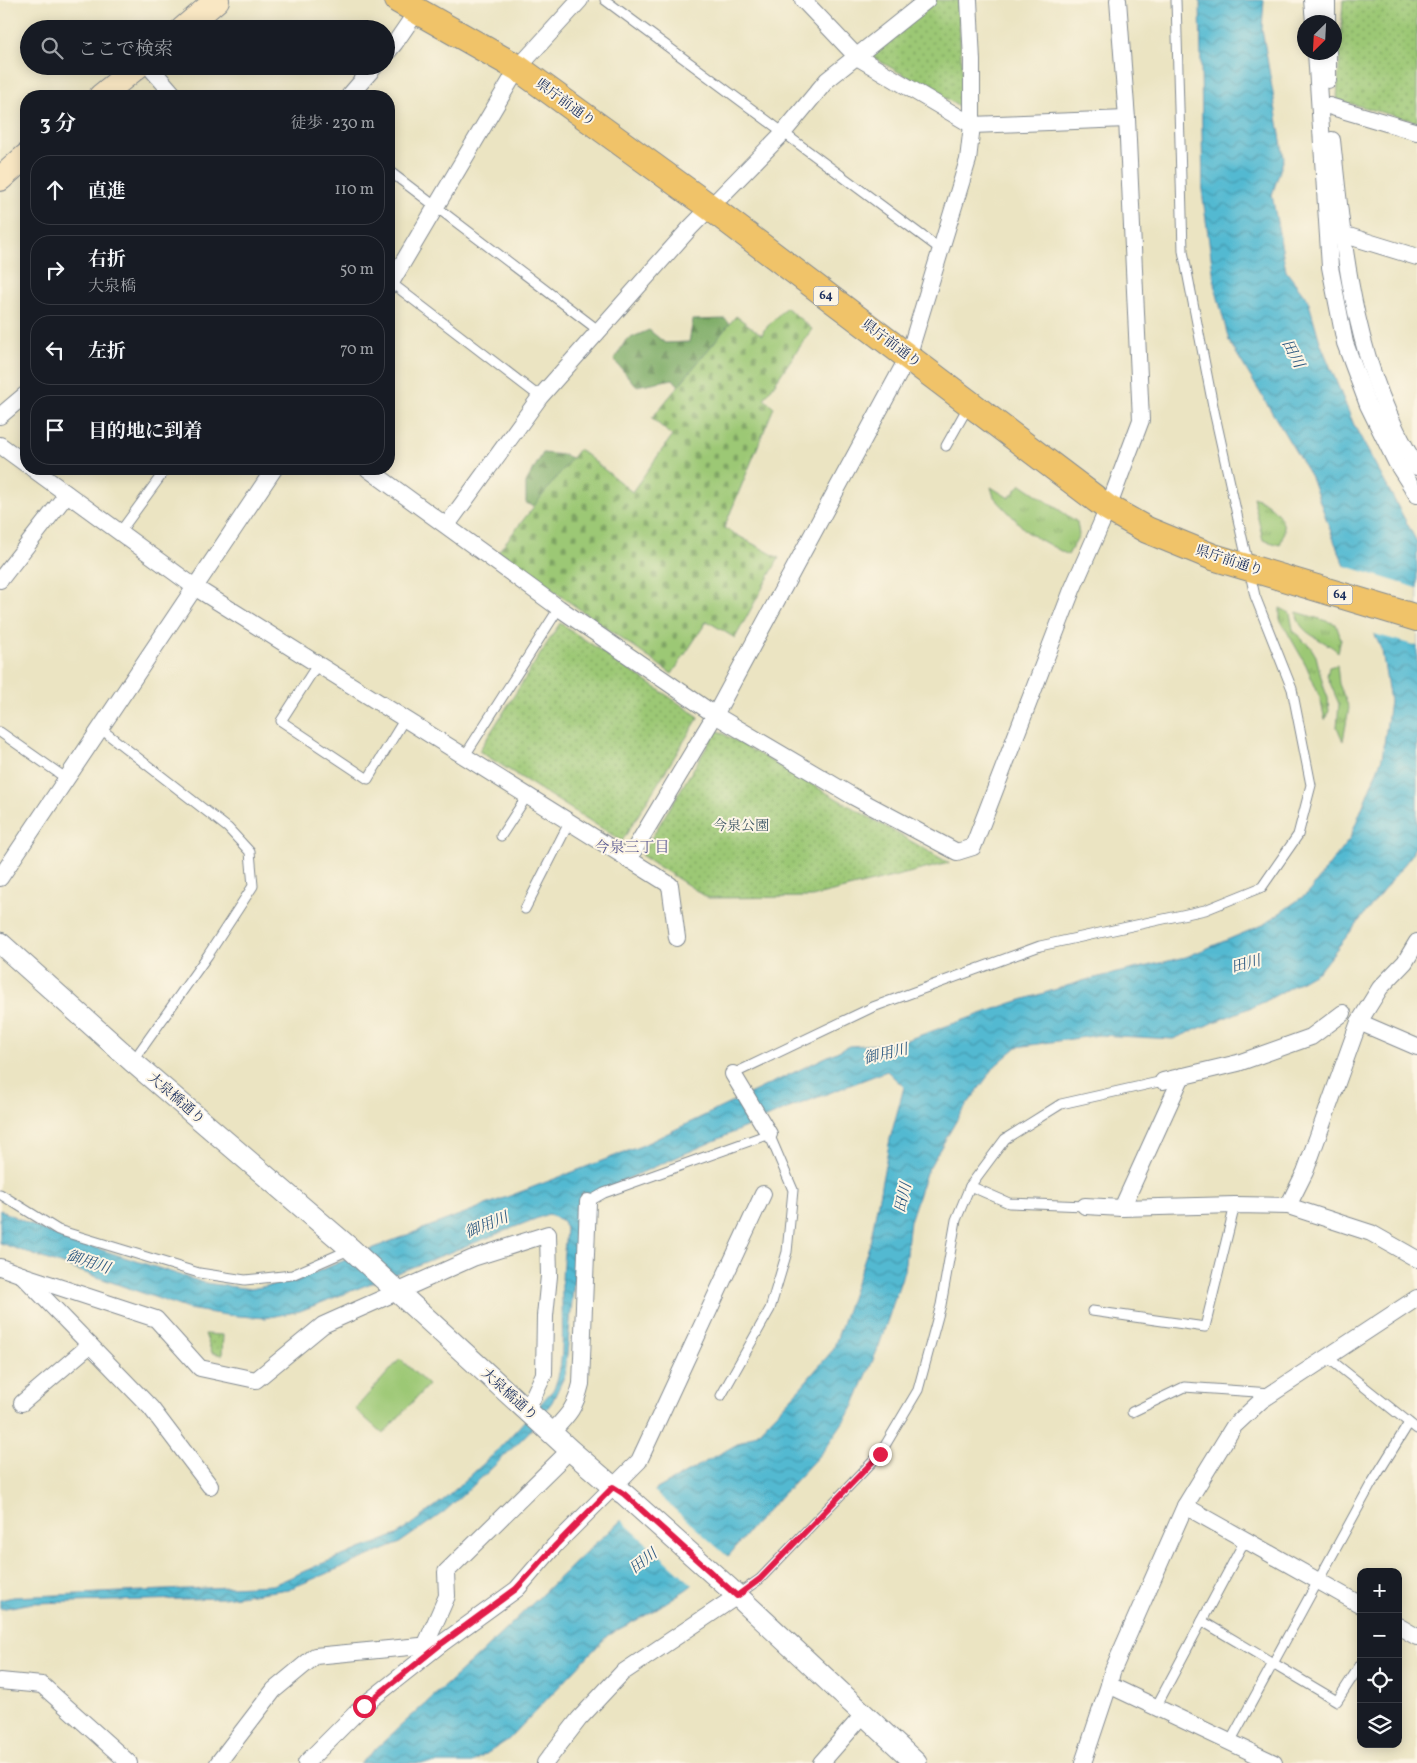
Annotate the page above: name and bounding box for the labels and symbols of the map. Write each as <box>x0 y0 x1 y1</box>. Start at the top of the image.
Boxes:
north arrow <box>1297 15 1342 60</box>
street label: 県庁前通り <box>531 75 599 131</box>
road number: 64 <box>814 286 838 306</box>
street label: 県庁前通り <box>857 315 925 373</box>
water label: 田川 <box>1276 336 1309 374</box>
street label: 県庁前通り <box>1193 541 1265 581</box>
road number: 64 <box>1328 586 1352 604</box>
park label: 今泉公園 <box>713 817 769 836</box>
district label: 今泉三丁目 <box>594 838 670 859</box>
water label: 田川 <box>1229 950 1265 979</box>
water label: 御用川 <box>862 1039 912 1070</box>
street label: 大泉橋通り <box>143 1069 209 1129</box>
water label: 田川 <box>890 1179 918 1215</box>
water label: 御用川 <box>462 1207 514 1244</box>
water label: 御用川 <box>63 1246 115 1281</box>
street label: 大泉橋通り <box>477 1365 541 1425</box>
route end <box>869 1443 892 1466</box>
water label: 田川 <box>626 1543 664 1580</box>
route start <box>353 1695 376 1718</box>

